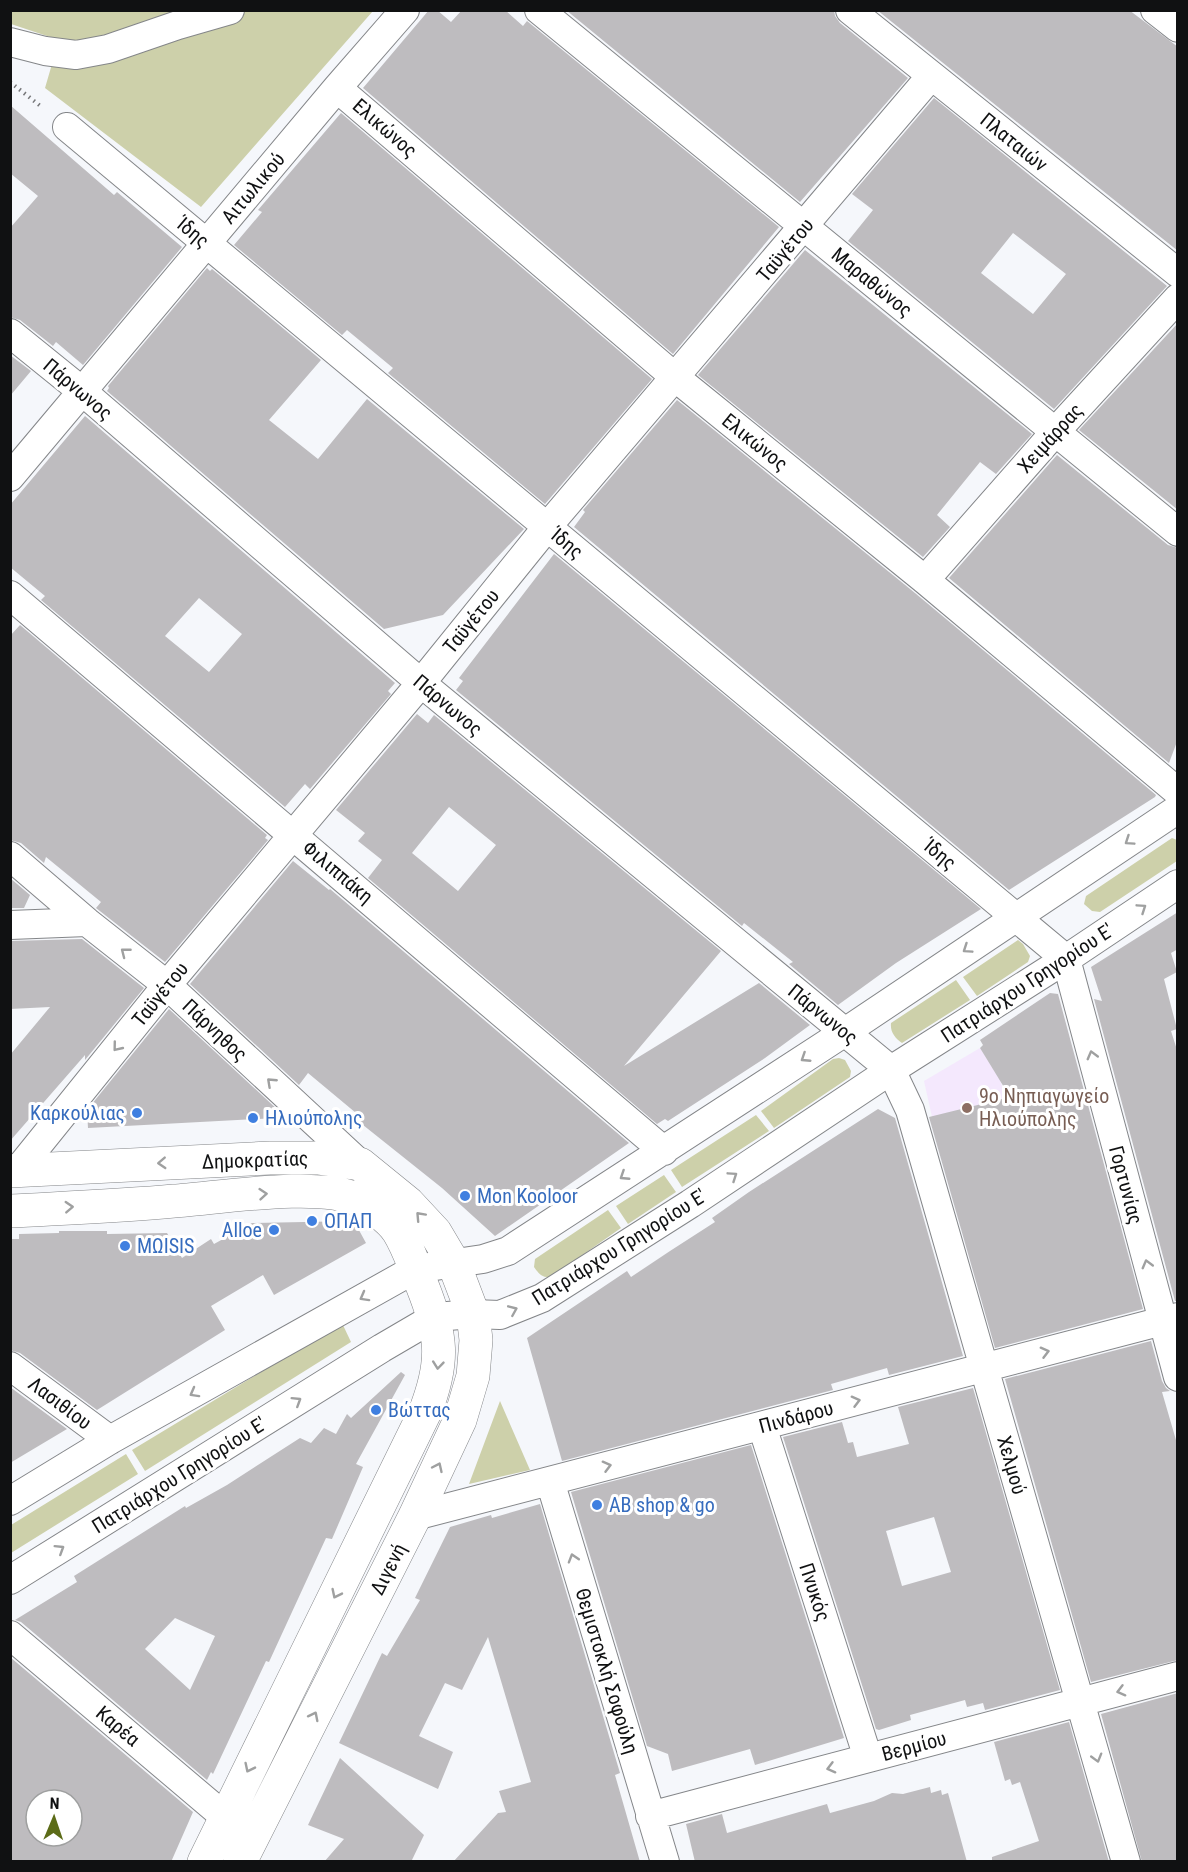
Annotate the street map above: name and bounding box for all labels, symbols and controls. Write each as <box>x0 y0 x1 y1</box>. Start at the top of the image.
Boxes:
street label: Ελικώνος <box>348 93 422 163</box>
street label: Πλαταιών <box>975 108 1053 177</box>
street label: Αιτωλικού <box>216 147 290 229</box>
street label: Ίδης <box>171 211 214 253</box>
street label: Ταϋγέτου <box>751 213 819 287</box>
street label: Μαραθώνος <box>827 242 917 322</box>
street label: Πάρνωνος <box>39 353 117 425</box>
street label: Χειμάρρας <box>1012 398 1088 478</box>
street label: Ελικώνος <box>717 408 793 476</box>
street label: Ίδης <box>545 522 588 564</box>
street label: Ταϋγέτου <box>438 584 504 658</box>
street label: Πάρνωνος <box>409 669 487 741</box>
street label: Ίδης <box>918 833 961 875</box>
one-way arrow <box>1125 834 1136 845</box>
street label: Φιλιππάκη <box>298 836 378 908</box>
one-way arrow <box>1135 904 1146 915</box>
street label: Πατριάρχου Γρηγορίου Ε' <box>936 918 1118 1048</box>
one-way arrow <box>962 942 973 953</box>
one-way arrow <box>121 949 132 960</box>
street label: Ταϋγέτου <box>127 957 193 1031</box>
street label: Πάρνωνος <box>783 979 863 1049</box>
street label: Πάρνηθος <box>178 994 252 1066</box>
one-way arrow <box>113 1040 124 1051</box>
one-way arrow <box>801 1051 811 1063</box>
one-way arrow <box>1086 1051 1099 1061</box>
one-way arrow <box>267 1078 278 1089</box>
place label: 9ο Νηπιαγωγείο Ηλιούπολης <box>979 1084 1109 1131</box>
place label: Καρκούλιας <box>30 1101 125 1125</box>
marker: 9ο Νηπιαγωγείο Ηλιούπολης <box>960 1101 974 1115</box>
marker: Καρκούλιας <box>130 1106 144 1120</box>
place label: Ηλιούπολης <box>265 1106 362 1130</box>
marker: Ηλιούπολης <box>246 1111 260 1125</box>
street label: Γορτυνίας <box>1104 1143 1148 1227</box>
street label: Δημοκρατίας <box>201 1146 309 1174</box>
one-way arrow <box>157 1157 166 1170</box>
one-way arrow <box>620 1169 630 1181</box>
one-way arrow <box>726 1172 737 1183</box>
place label: Mon Kooloor <box>477 1184 578 1208</box>
street label: Πατριάρχου Γρηγορίου Ε' <box>528 1184 710 1310</box>
one-way arrow <box>259 1188 268 1201</box>
marker: Mon Kooloor <box>458 1189 472 1203</box>
one-way arrow <box>64 1201 73 1214</box>
place label: ΟΠΑΠ <box>324 1209 372 1233</box>
one-way arrow <box>417 1213 428 1224</box>
marker: ΟΠΑΠ <box>305 1214 319 1228</box>
place label: Alloe <box>222 1218 262 1242</box>
marker: Alloe <box>267 1223 281 1237</box>
place label: ΜΩISIS <box>137 1234 194 1258</box>
marker: ΜΩISIS <box>118 1239 132 1253</box>
one-way arrow <box>1142 1259 1155 1269</box>
one-way arrow <box>360 1290 370 1301</box>
one-way arrow <box>507 1305 518 1317</box>
one-way arrow <box>1040 1346 1050 1359</box>
one-way arrow <box>432 1360 445 1369</box>
street label: Λασιθίου <box>24 1372 96 1434</box>
one-way arrow <box>190 1386 200 1397</box>
street label: Πινδάρου <box>756 1396 836 1438</box>
one-way arrow <box>850 1396 861 1408</box>
one-way arrow <box>291 1397 301 1409</box>
place label: Βώττας <box>388 1398 451 1422</box>
marker: Βώττας <box>369 1403 383 1417</box>
street label: Πατριάρχου Γρηγορίου Ε' <box>88 1412 270 1538</box>
street label: Χελμού <box>992 1433 1032 1497</box>
one-way arrow <box>602 1461 612 1474</box>
one-way arrow <box>430 1462 442 1473</box>
place label: ΑΒ shop & go <box>609 1493 715 1517</box>
marker: ΑΒ shop & go <box>590 1498 604 1512</box>
street label: Διγενή <box>365 1539 411 1599</box>
one-way arrow <box>53 1545 64 1556</box>
one-way arrow <box>568 1553 580 1564</box>
street label: Πνυκός <box>794 1560 836 1624</box>
street label: Θεμιστοκλή Σοφούλη <box>570 1585 644 1757</box>
one-way arrow <box>332 1587 343 1598</box>
one-way arrow <box>1116 1684 1126 1697</box>
street label: Καρέα <box>91 1701 145 1751</box>
one-way arrow <box>307 1711 318 1722</box>
street label: Βερμίου <box>879 1726 949 1766</box>
one-way arrow <box>1090 1752 1102 1763</box>
one-way arrow <box>826 1761 837 1773</box>
one-way arrow <box>245 1762 257 1773</box>
north arrow <box>24 1788 84 1848</box>
text: N <box>49 1794 60 1813</box>

